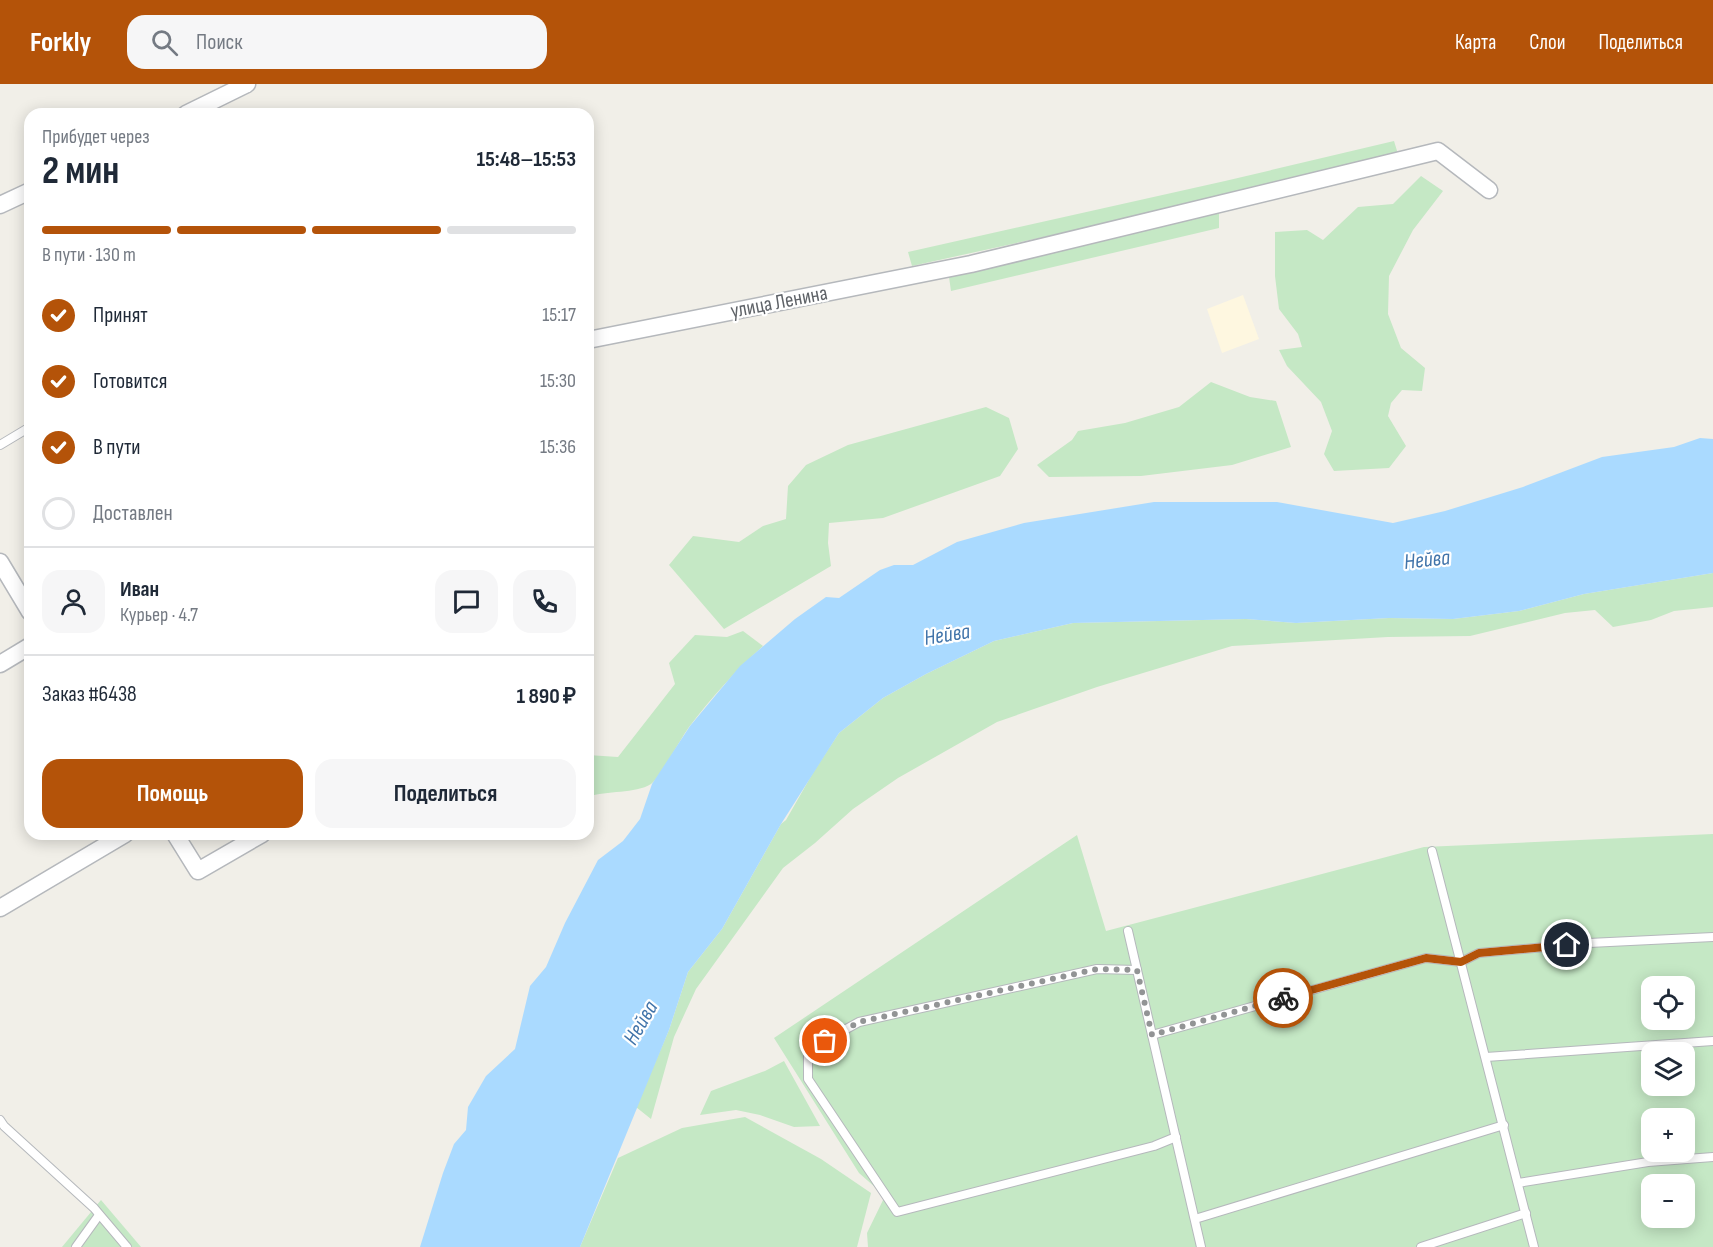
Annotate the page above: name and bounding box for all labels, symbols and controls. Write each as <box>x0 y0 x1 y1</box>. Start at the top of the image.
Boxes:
search box <box>127 15 547 69</box>
text: Forkly <box>30 26 91 59</box>
icon: search <box>148 26 181 59</box>
text: Поиск <box>196 29 243 56</box>
text: Карта <box>1455 30 1496 55</box>
text: Слои <box>1529 30 1565 55</box>
text: Поделиться <box>1598 30 1683 55</box>
text: Прибудет через <box>42 125 150 149</box>
text: 15:48–15:53 <box>477 146 576 173</box>
text: 2 мин <box>42 148 119 195</box>
text: В пути · 130 m <box>42 243 136 267</box>
street label: улица Ленина <box>728 280 830 324</box>
icon: check <box>42 299 75 332</box>
text: Принят <box>93 302 148 329</box>
text: 15:17 <box>542 303 576 327</box>
icon: check <box>42 365 75 398</box>
text: Готовится <box>93 368 167 395</box>
text: 15:30 <box>540 369 576 393</box>
icon: check <box>42 431 75 464</box>
text: В пути <box>93 434 141 461</box>
text: 15:36 <box>540 435 576 459</box>
text: Доставлен <box>93 500 173 527</box>
water label: Нейва <box>1403 544 1451 576</box>
button: person <box>42 570 105 633</box>
button: chat <box>435 570 498 633</box>
button: phone <box>513 570 576 633</box>
text: Иван <box>120 576 159 603</box>
text: Курьер · 4.7 <box>120 603 198 627</box>
water label: Нейва <box>922 618 972 652</box>
text: Заказ #6438 <box>42 681 137 708</box>
text: 1 890 ₽ <box>516 683 576 710</box>
button: Помощь <box>42 759 303 828</box>
button: Поделиться <box>315 759 576 828</box>
pin <box>1541 919 1592 970</box>
icon: home <box>1550 928 1583 961</box>
courier <box>1253 968 1313 1028</box>
map controls <box>1641 976 1695 1228</box>
button: locate <box>1641 976 1695 1030</box>
icon: bike <box>1267 982 1300 1015</box>
water label: Нейва <box>618 996 664 1050</box>
pin <box>799 1015 850 1066</box>
icon: bag <box>808 1024 841 1057</box>
button: layers <box>1641 1042 1695 1096</box>
button: + <box>1641 1108 1695 1162</box>
button: − <box>1641 1174 1695 1228</box>

